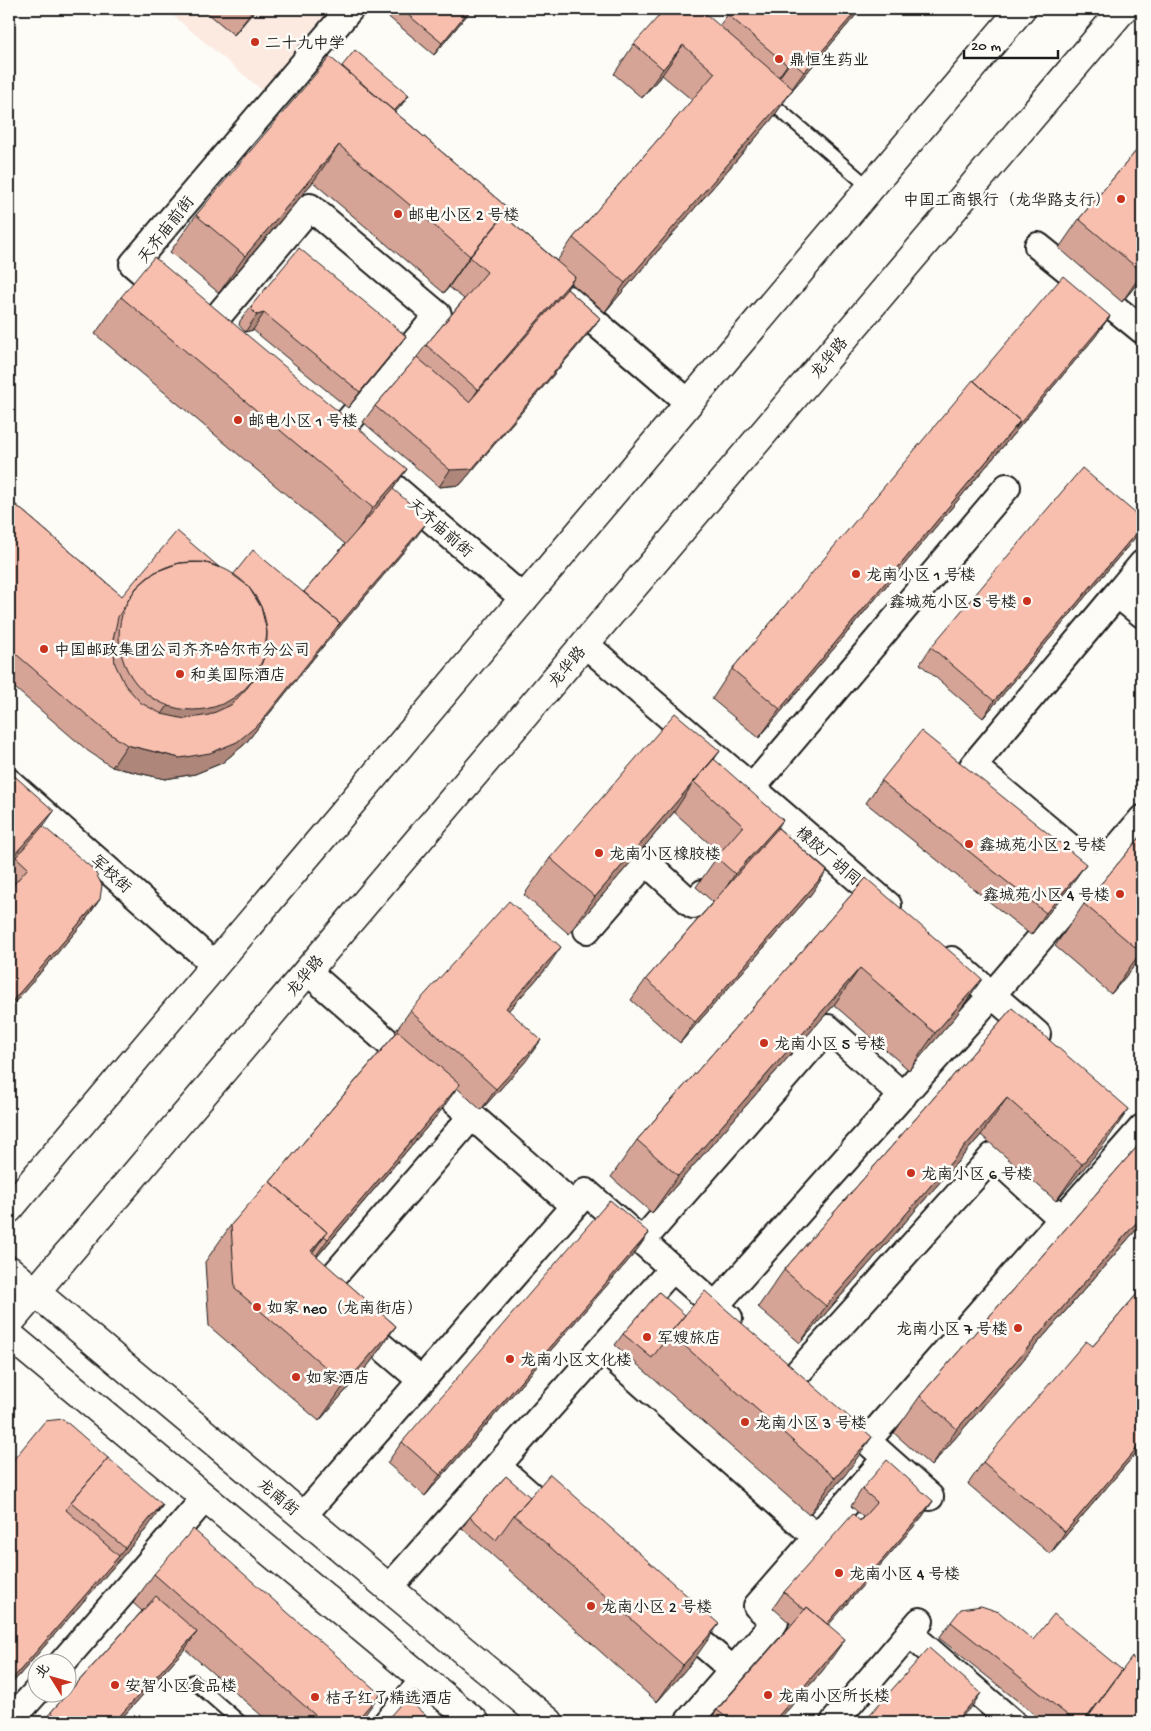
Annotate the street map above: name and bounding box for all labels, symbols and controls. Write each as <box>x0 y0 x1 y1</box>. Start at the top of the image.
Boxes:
scale bar <box>964 28 1057 60</box>
place label: 二十九中学 <box>265 34 345 55</box>
marker: 二十九中学 <box>249 36 261 48</box>
text: 20 m <box>971 38 1001 56</box>
place label: 鼎恒生药业 <box>789 51 869 72</box>
marker: 鼎恒生药业 <box>773 53 785 65</box>
place label: 中国工商银行（龙华路支行） <box>903 191 1111 212</box>
street label: 天齐庙前街 <box>134 193 200 269</box>
marker: 中国工商银行（龙华路支行） <box>1115 193 1127 205</box>
place label: 邮电小区 2 号楼 <box>408 206 519 227</box>
marker: 邮电小区 2 号楼 <box>392 208 404 220</box>
street label: 龙华路 <box>806 333 853 384</box>
place label: 邮电小区 1 号楼 <box>248 412 358 433</box>
marker: 邮电小区 1 号楼 <box>232 414 244 426</box>
street label: 天齐庙前街 <box>402 495 476 563</box>
place label: 龙南小区 1 号楼 <box>866 566 976 587</box>
marker: 龙南小区 1 号楼 <box>850 568 862 580</box>
place label: 鑫城苑小区 5 号楼 <box>889 593 1017 614</box>
marker: 鑫城苑小区 5 号楼 <box>1021 595 1033 607</box>
place label: 中国邮政集团公司齐齐哈尔市分公司 <box>54 641 310 662</box>
street label: 龙华路 <box>544 642 591 693</box>
marker: 中国邮政集团公司齐齐哈尔市分公司 <box>38 643 50 655</box>
place label: 和美国际酒店 <box>190 666 286 687</box>
marker: 和美国际酒店 <box>174 668 186 680</box>
street label: 橡胶厂胡同 <box>790 823 864 891</box>
place label: 鑫城苑小区 2 号楼 <box>979 836 1106 857</box>
marker: 鑫城苑小区 2 号楼 <box>963 838 975 850</box>
place label: 龙南小区橡胶楼 <box>609 845 721 866</box>
marker: 龙南小区橡胶楼 <box>593 847 605 859</box>
street label: 军校街 <box>85 852 135 899</box>
place label: 鑫城苑小区 4 号楼 <box>983 886 1110 907</box>
marker: 鑫城苑小区 4 号楼 <box>1114 888 1126 900</box>
street label: 龙华路 <box>282 951 329 1002</box>
place label: 龙南小区 5 号楼 <box>774 1035 886 1056</box>
marker: 龙南小区 5 号楼 <box>758 1037 770 1049</box>
place label: 龙南小区 6 号楼 <box>921 1165 1033 1186</box>
marker: 龙南小区 6 号楼 <box>905 1167 917 1179</box>
place label: 如家 neo（龙南街店） <box>267 1299 423 1320</box>
marker: 如家 neo（龙南街店） <box>251 1301 263 1313</box>
place label: 龙南小区 7 号楼 <box>896 1320 1008 1341</box>
marker: 龙南小区 7 号楼 <box>1012 1322 1024 1334</box>
place label: 军嫂旅店 <box>657 1329 721 1350</box>
marker: 军嫂旅店 <box>641 1331 653 1343</box>
place label: 龙南小区文化楼 <box>520 1351 632 1372</box>
marker: 龙南小区文化楼 <box>504 1353 516 1365</box>
place label: 如家酒店 <box>306 1369 370 1390</box>
marker: 如家酒店 <box>290 1371 302 1383</box>
place label: 龙南小区 3 号楼 <box>755 1414 867 1435</box>
marker: 龙南小区 3 号楼 <box>739 1416 751 1428</box>
street label: 龙南街 <box>252 1474 303 1521</box>
place label: 龙南小区 4 号楼 <box>849 1565 960 1586</box>
marker: 龙南小区 4 号楼 <box>833 1567 845 1579</box>
place label: 龙南小区 2 号楼 <box>601 1598 712 1619</box>
marker: 龙南小区 2 号楼 <box>585 1600 597 1612</box>
north arrow <box>28 1654 78 1704</box>
text: 北 <box>33 1661 55 1682</box>
place label: 安智小区食品楼 <box>125 1677 237 1698</box>
marker: 安智小区食品楼 <box>109 1679 121 1691</box>
place label: 龙南小区所长楼 <box>778 1687 890 1708</box>
place label: 桔子红了精选酒店 <box>325 1689 453 1710</box>
marker: 龙南小区所长楼 <box>762 1689 774 1701</box>
marker: 桔子红了精选酒店 <box>309 1691 321 1703</box>

